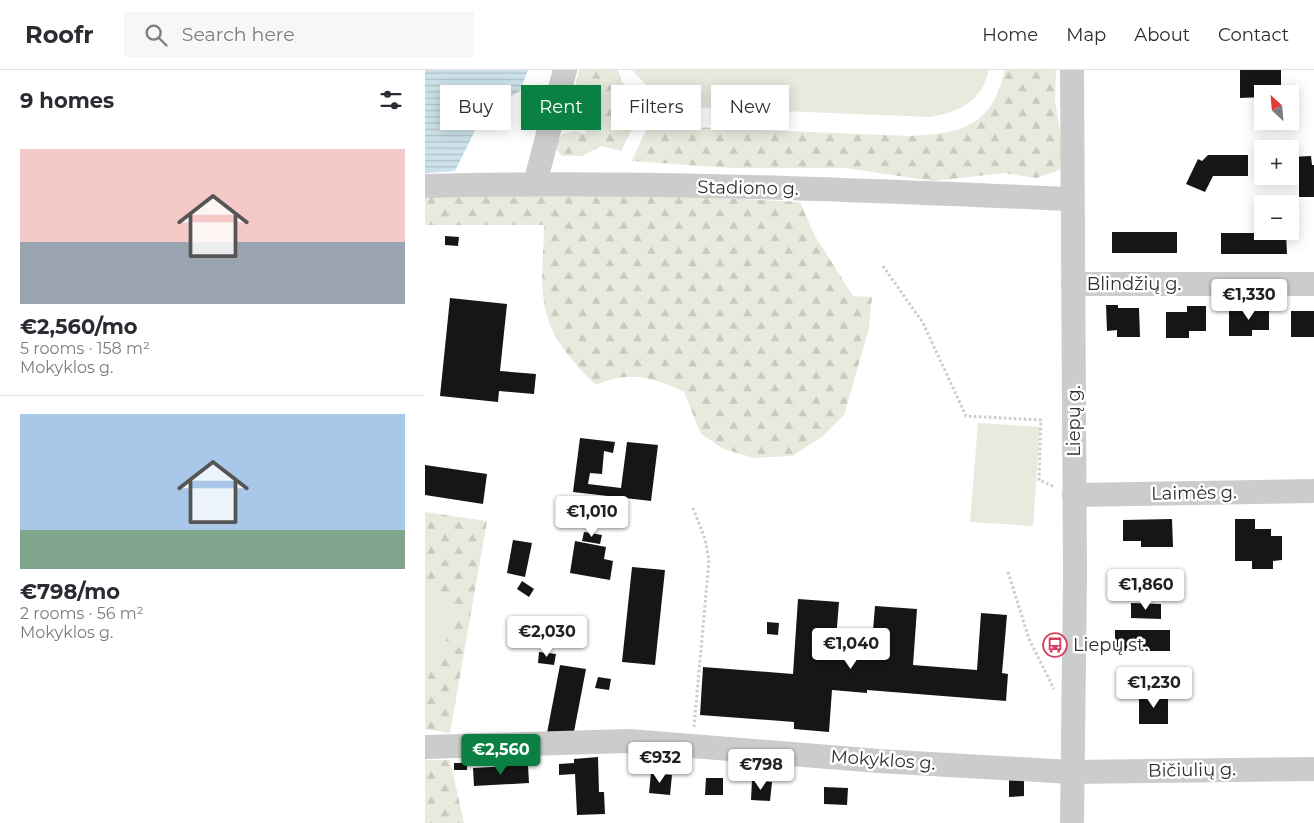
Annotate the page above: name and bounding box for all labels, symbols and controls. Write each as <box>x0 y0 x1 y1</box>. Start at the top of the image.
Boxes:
search box <box>124 12 474 57</box>
text: Roofr <box>25 20 94 49</box>
icon: search <box>142 21 170 49</box>
text: Search here <box>182 23 295 46</box>
text: Home <box>982 24 1038 46</box>
text: Map <box>1066 24 1106 46</box>
text: About <box>1134 24 1190 46</box>
text: Contact <box>1218 24 1289 46</box>
chip: Buy <box>440 85 511 130</box>
chip: Rent <box>521 85 601 130</box>
chip: Filters <box>611 85 701 130</box>
chip: New <box>711 85 789 130</box>
north arrow <box>1254 85 1299 130</box>
map controls <box>1254 85 1299 240</box>
icon: filters <box>377 86 405 114</box>
text: 9 homes <box>20 88 114 113</box>
button: + <box>1254 140 1299 185</box>
street label: Stadiono g. <box>697 176 799 200</box>
icon: home <box>168 181 258 271</box>
button: − <box>1254 195 1299 240</box>
street label: Blindžių g. <box>1087 273 1181 295</box>
pin: €1,330 <box>1208 278 1290 321</box>
text: €1,330 <box>1222 285 1276 304</box>
text: €2,560/mo <box>20 314 138 339</box>
text: 5 rooms · 158 m² <box>20 339 150 358</box>
text: Mokyklos g. <box>20 358 113 377</box>
street label: Liepų g. <box>1063 385 1085 457</box>
icon: home <box>168 447 258 537</box>
street label: Laimės g. <box>1151 481 1237 505</box>
pin: €1,010 <box>551 496 633 538</box>
text: €1,010 <box>566 502 618 521</box>
pin: €1,860 <box>1105 568 1187 611</box>
text: €1,860 <box>1118 575 1174 594</box>
text: €798/mo <box>20 579 120 604</box>
text: 2 rooms · 56 m² <box>20 604 144 623</box>
pin: €2,030 <box>506 616 588 658</box>
text: €2,030 <box>518 622 576 641</box>
text: Mokyklos g. <box>20 623 113 642</box>
pin: €1,040 <box>810 628 892 670</box>
bus stop icon: Liepų st. <box>1042 632 1068 658</box>
text: €1,040 <box>823 634 879 653</box>
place label: Liepų st. <box>1073 634 1148 656</box>
pin: €1,230 <box>1113 666 1195 709</box>
text: €1,230 <box>1127 673 1181 692</box>
pin: €2,560 <box>460 734 542 776</box>
text: €2,560 <box>472 740 530 759</box>
pin: €932 <box>630 742 690 784</box>
street label: Mokyklos g. <box>830 745 936 775</box>
text: €932 <box>639 748 681 767</box>
pin: €798 <box>731 748 791 791</box>
text: €798 <box>739 755 783 774</box>
street label: Bičiulių g. <box>1148 758 1236 782</box>

